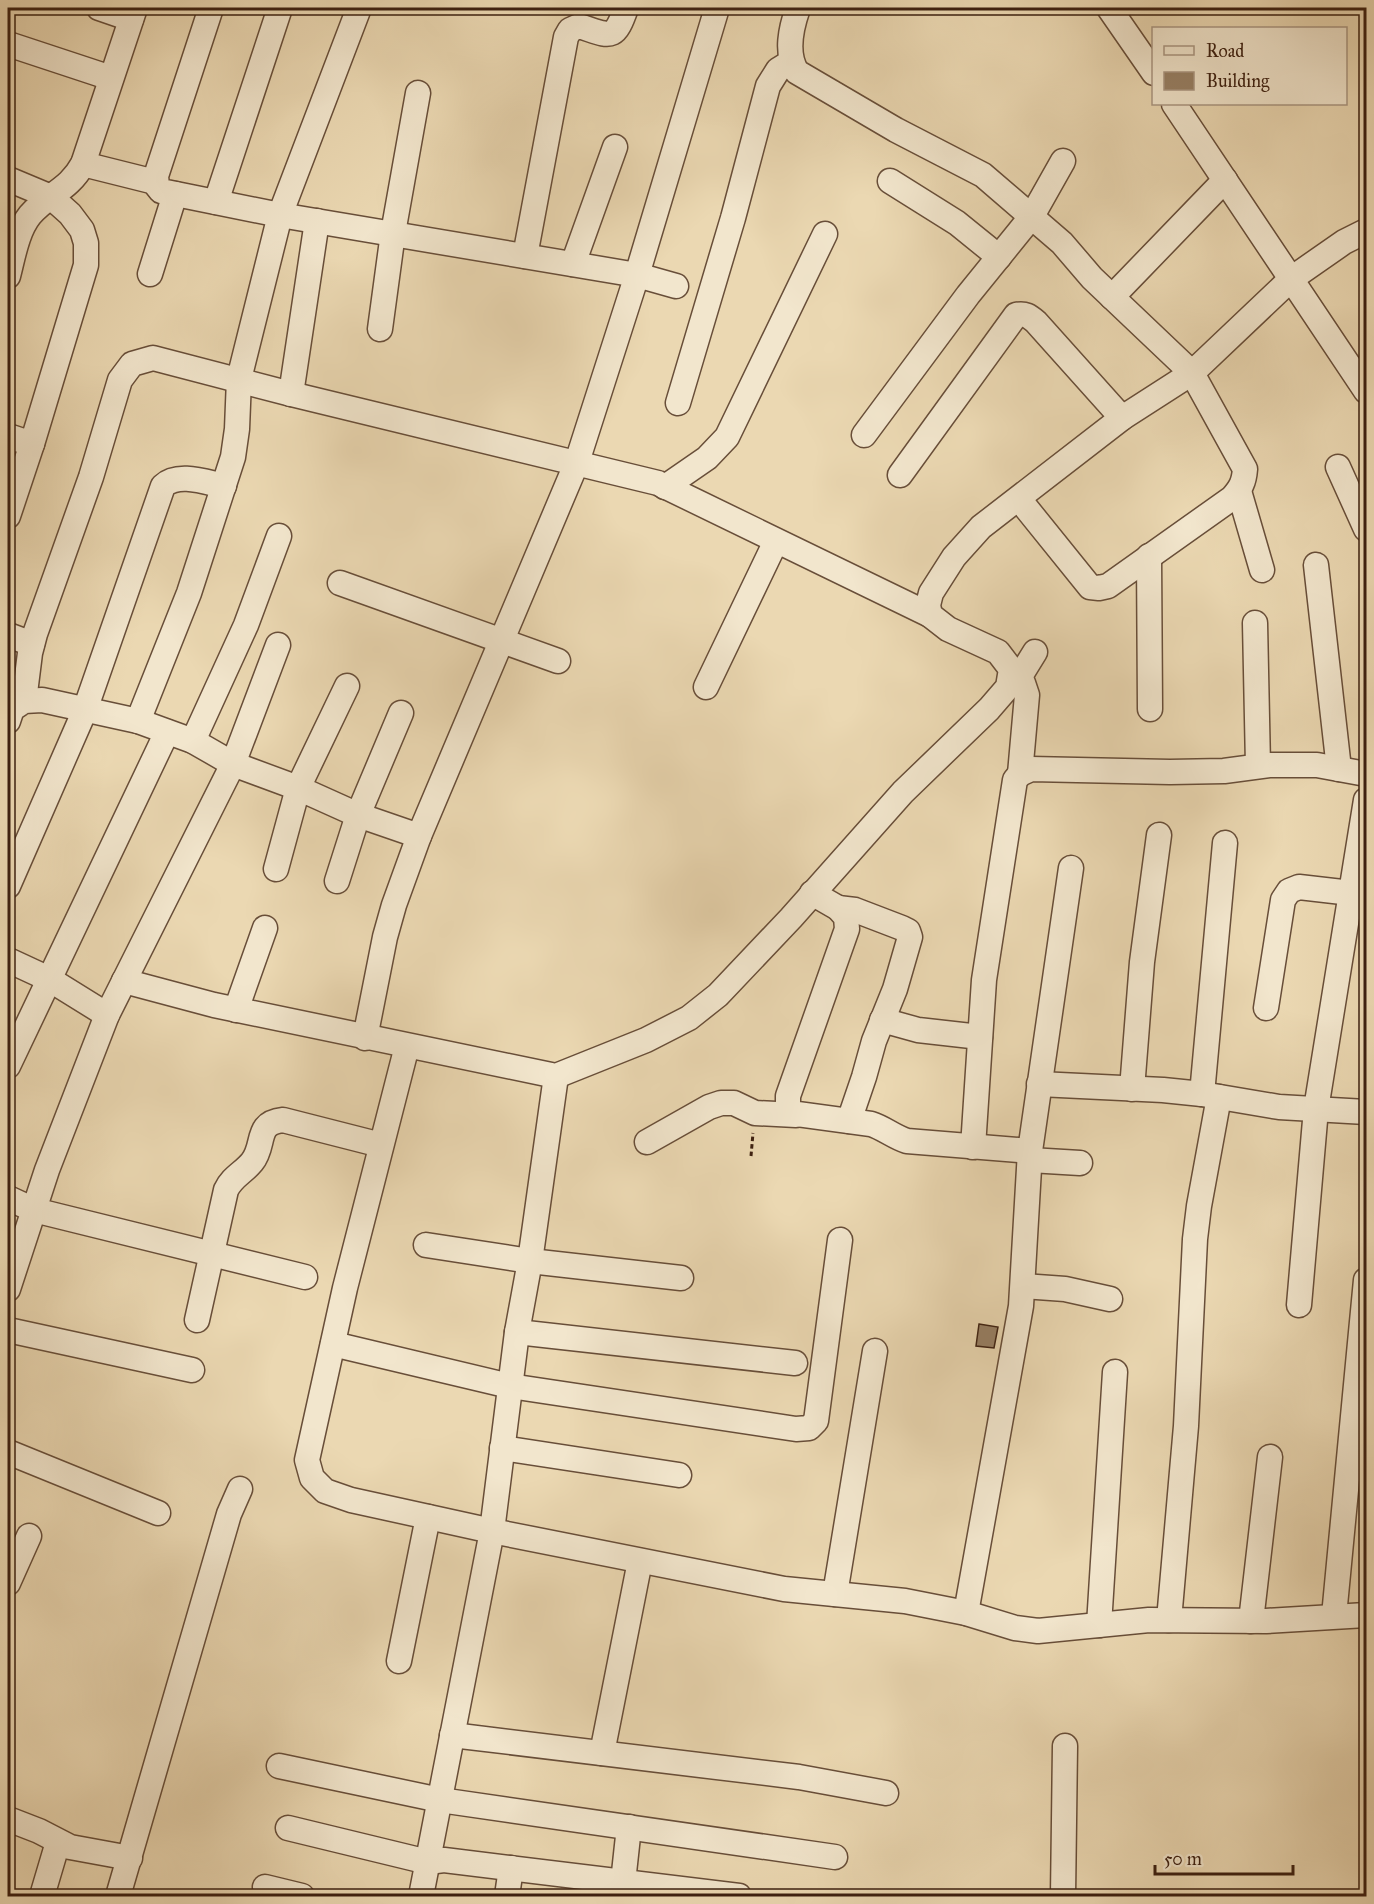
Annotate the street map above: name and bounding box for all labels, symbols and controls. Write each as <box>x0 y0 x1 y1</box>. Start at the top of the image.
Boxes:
legend <box>1152 27 1347 105</box>
text: Road <box>1206 40 1244 62</box>
text: Building <box>1206 70 1270 93</box>
scale bar <box>1155 1838 1293 1876</box>
text: 50 m <box>1164 1848 1202 1870</box>

